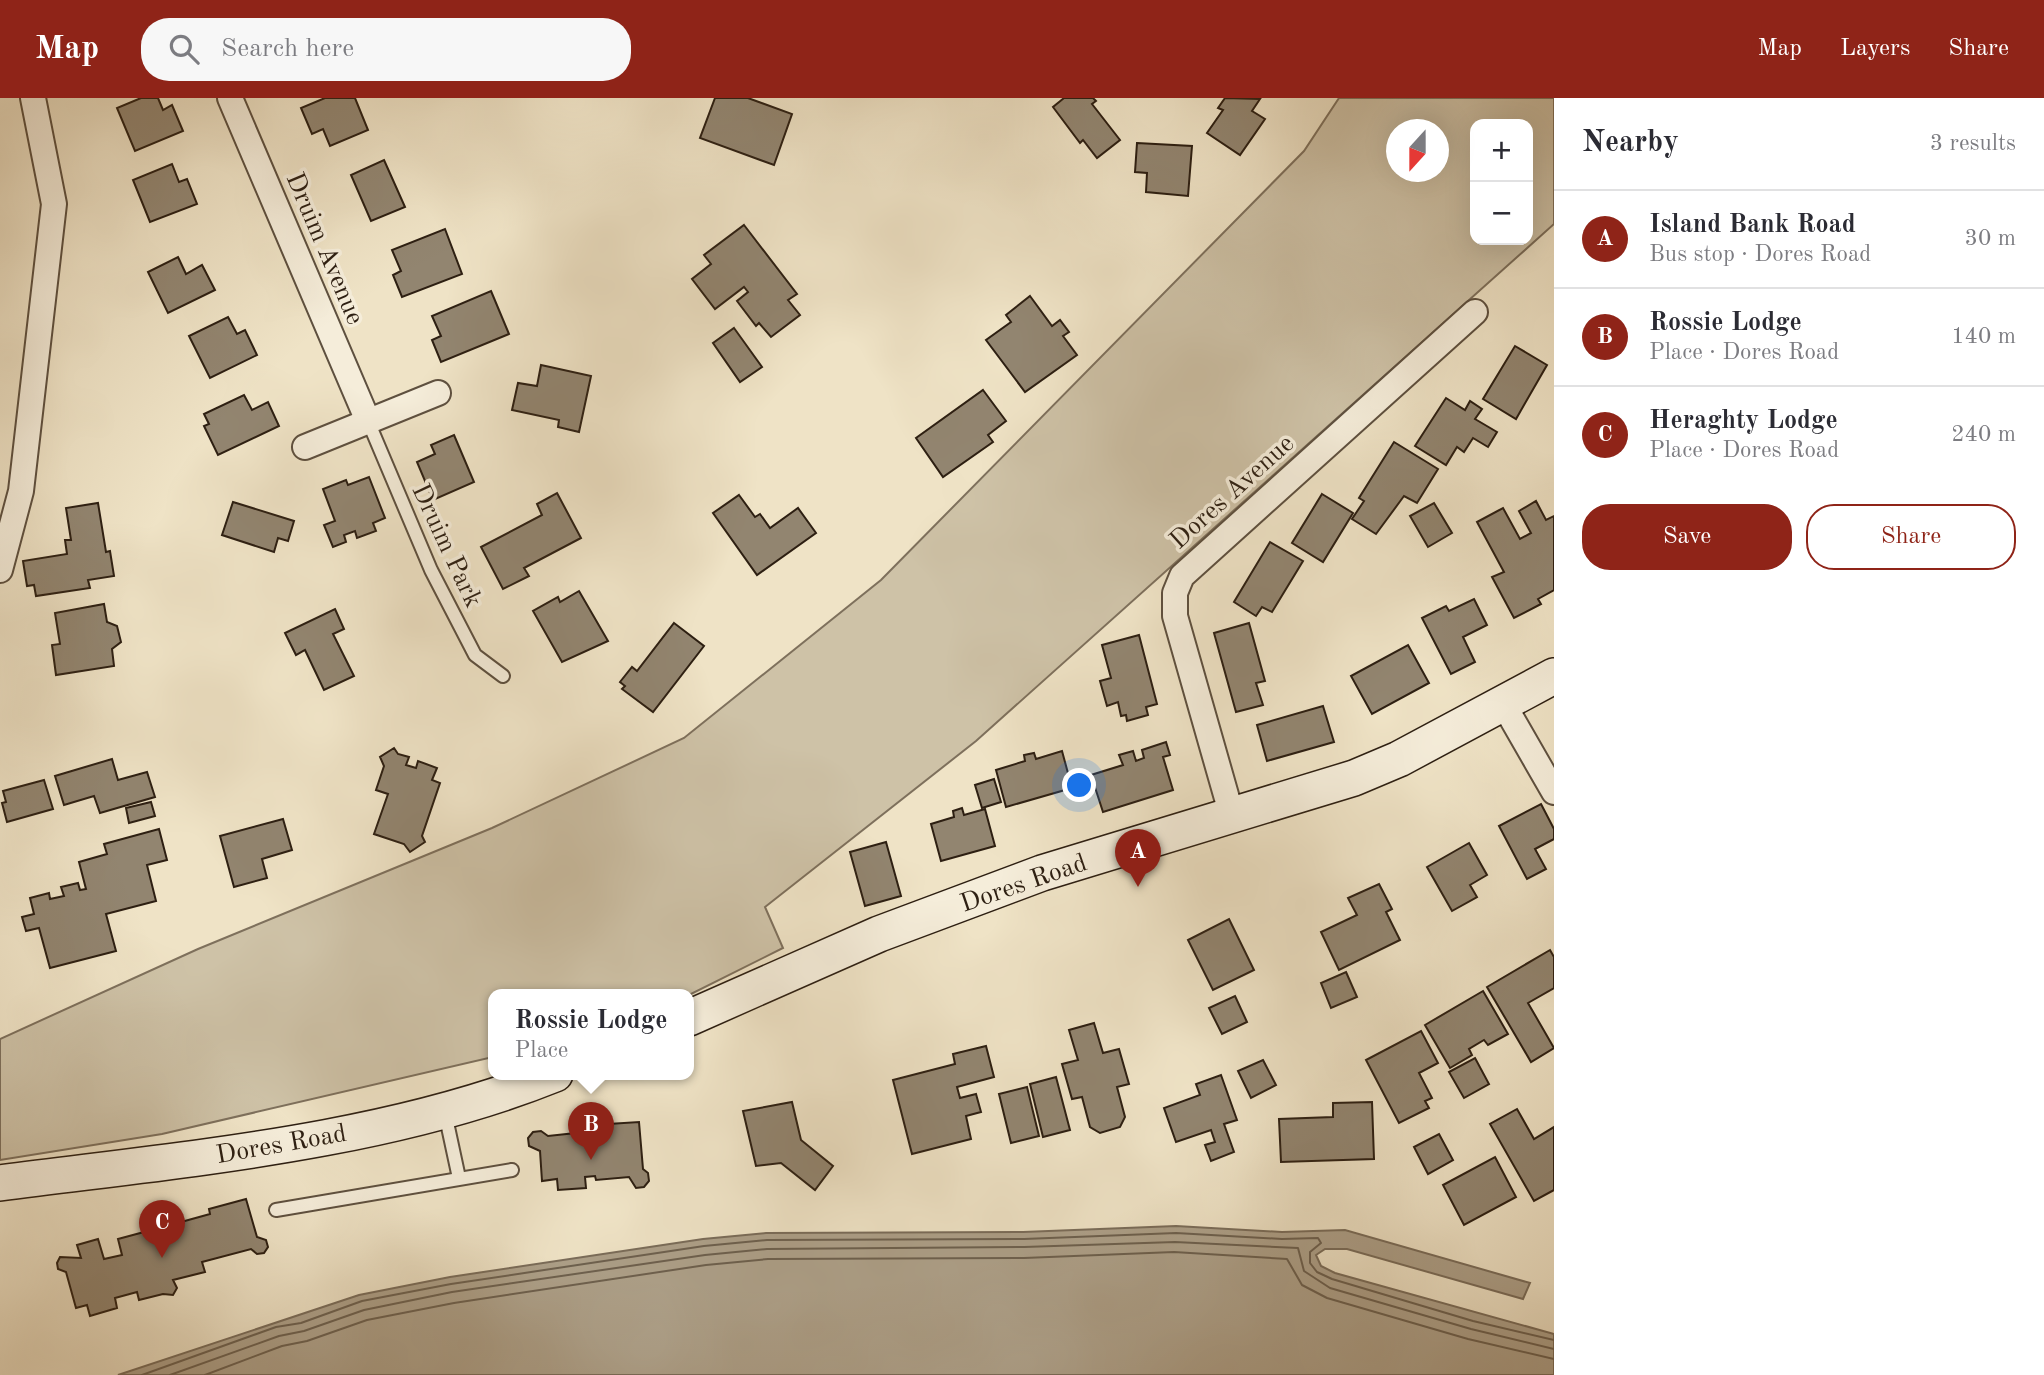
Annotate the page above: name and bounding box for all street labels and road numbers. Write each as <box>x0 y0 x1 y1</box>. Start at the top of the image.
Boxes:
street label: Druim Avenue <box>280 169 368 329</box>
street label: Dores Avenue <box>1165 430 1299 555</box>
street label: Druim Park <box>406 480 486 612</box>
street label: Dores Road <box>957 850 1090 918</box>
street label: Dores Road <box>214 1121 349 1169</box>

